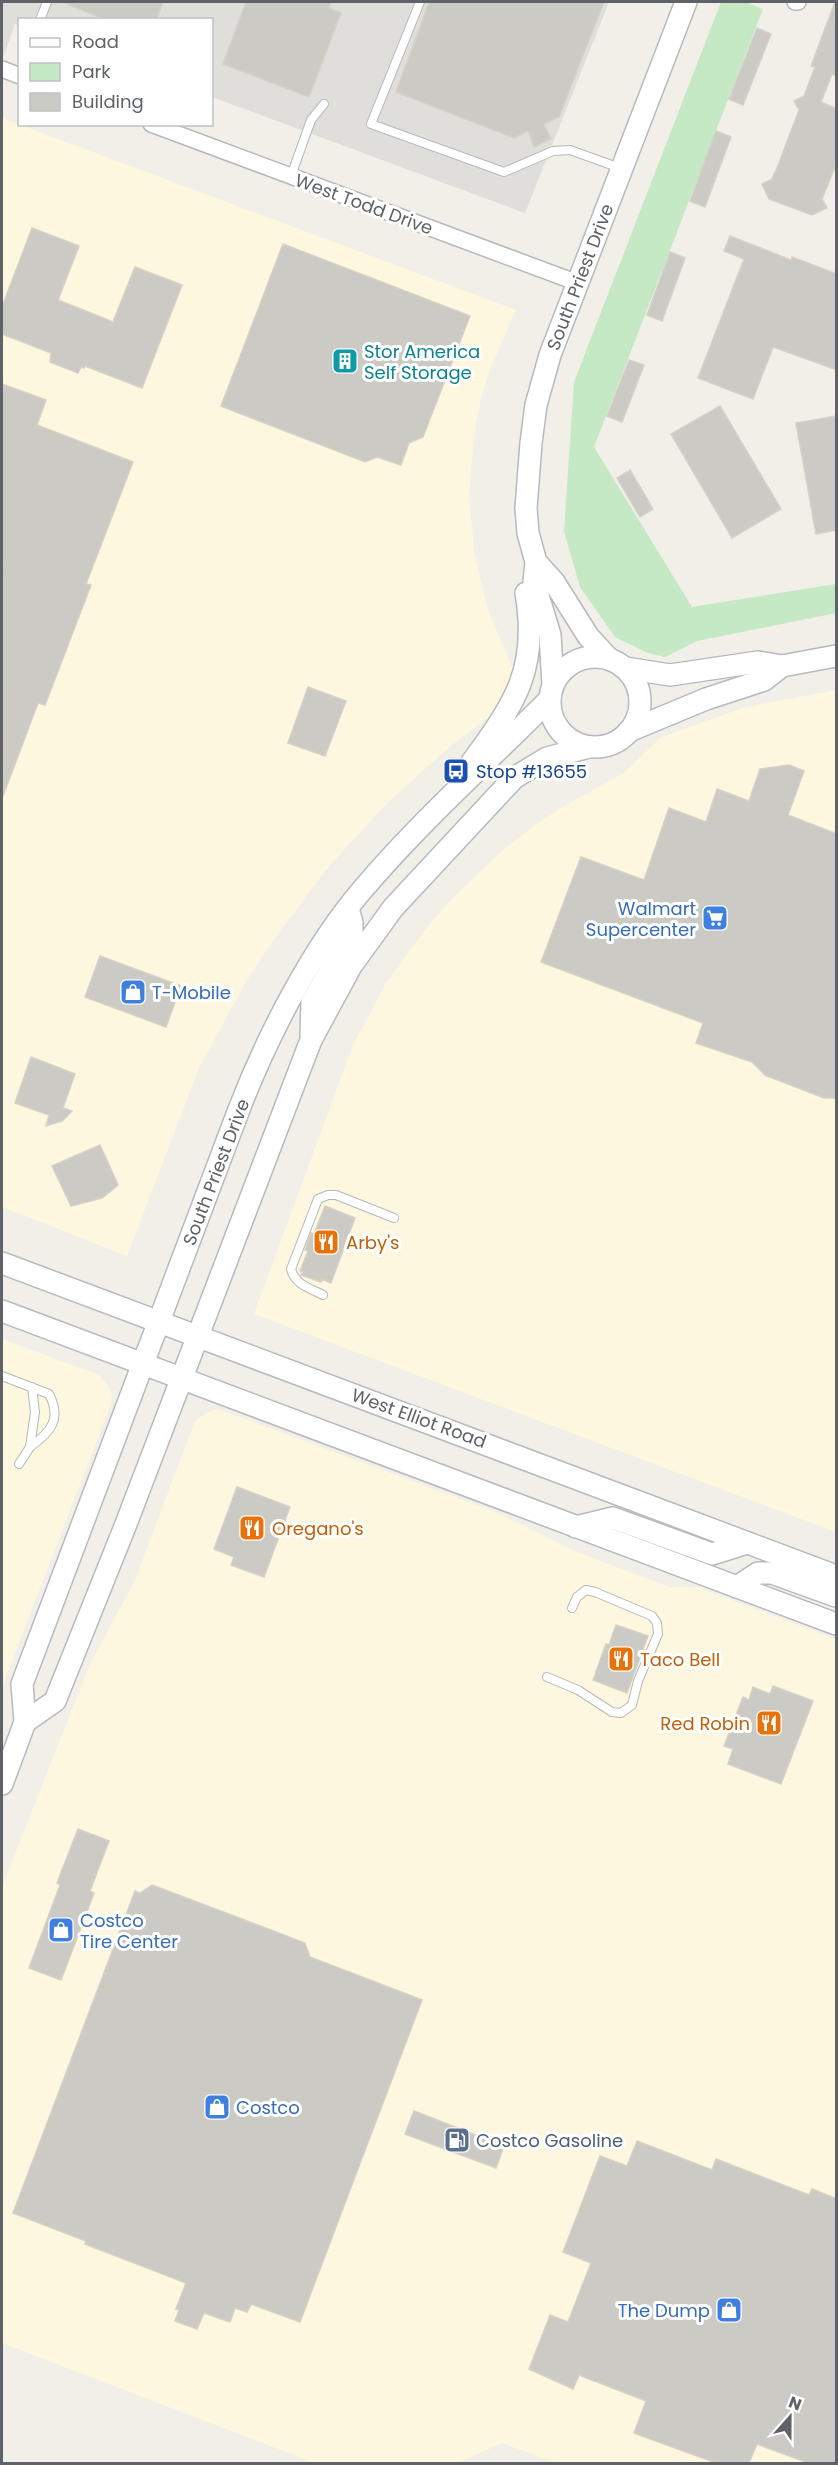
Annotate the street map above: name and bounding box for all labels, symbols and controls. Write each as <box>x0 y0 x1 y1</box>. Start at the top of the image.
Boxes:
legend <box>18 18 213 126</box>
text: Road <box>72 29 119 54</box>
text: Park <box>72 59 111 84</box>
text: Building <box>72 89 144 114</box>
street label: West Todd Drive <box>292 167 436 241</box>
street label: South Priest Drive <box>541 200 619 354</box>
place label: Stor America Self Storage <box>364 339 480 385</box>
building icon: Stor America Self Storage <box>330 346 360 376</box>
bus stop icon: Stop #13655 <box>441 756 471 786</box>
place label: Stop #13655 <box>476 759 587 784</box>
place label: Walmart Supercenter <box>586 896 696 942</box>
supermarket icon: Walmart Supercenter <box>700 903 730 933</box>
shop icon: T-Mobile <box>118 977 148 1007</box>
place label: T-Mobile <box>152 980 231 1005</box>
street label: South Priest Drive <box>177 1095 255 1249</box>
restaurant icon: Arby's <box>311 1227 341 1257</box>
place label: Arby's <box>346 1230 399 1255</box>
street label: West Elliot Road <box>348 1382 490 1454</box>
restaurant icon: Oregano's <box>237 1513 267 1543</box>
place label: Oregano's <box>272 1516 364 1541</box>
restaurant icon: Taco Bell <box>606 1644 636 1674</box>
place label: Taco Bell <box>640 1647 720 1672</box>
restaurant icon: Red Robin <box>754 1708 784 1738</box>
place label: Red Robin <box>660 1711 750 1736</box>
place label: Costco Tire Center <box>80 1908 178 1954</box>
shop icon: Costco Tire Center <box>46 1915 76 1945</box>
shop icon: Costco <box>202 2092 232 2122</box>
place label: Costco <box>236 2095 300 2120</box>
fuel station icon: Costco Gasoline <box>442 2125 472 2155</box>
place label: Costco Gasoline <box>476 2128 623 2153</box>
shop icon: The Dump <box>714 2295 744 2325</box>
place label: The Dump <box>618 2298 710 2323</box>
north arrow <box>760 2387 820 2447</box>
text: N <box>785 2391 805 2416</box>

